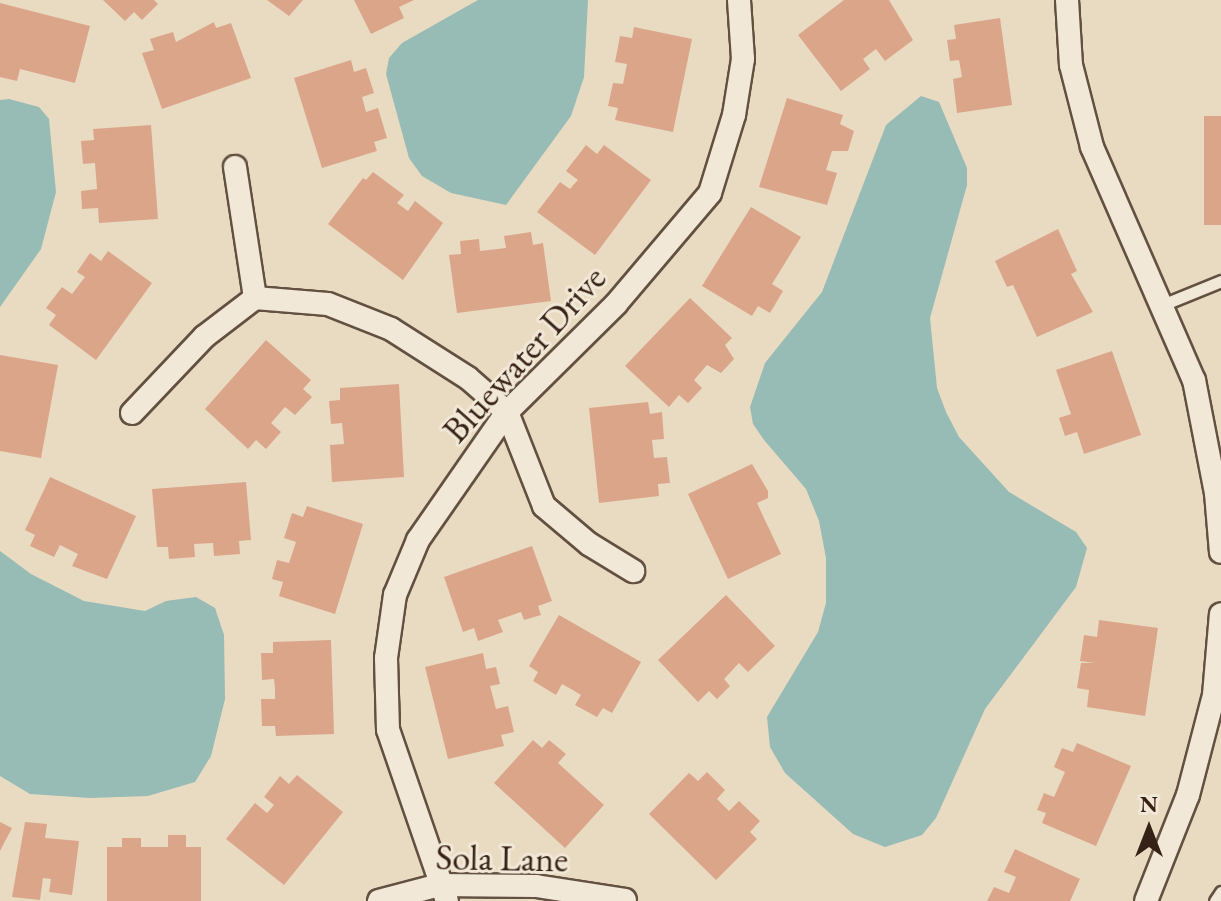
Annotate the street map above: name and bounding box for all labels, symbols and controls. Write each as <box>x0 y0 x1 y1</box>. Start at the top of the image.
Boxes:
street label: Bluewater Drive <box>433 257 615 451</box>
north arrow <box>1109 789 1189 869</box>
text: N <box>1140 790 1158 819</box>
street label: Sola Lane <box>435 835 569 881</box>

